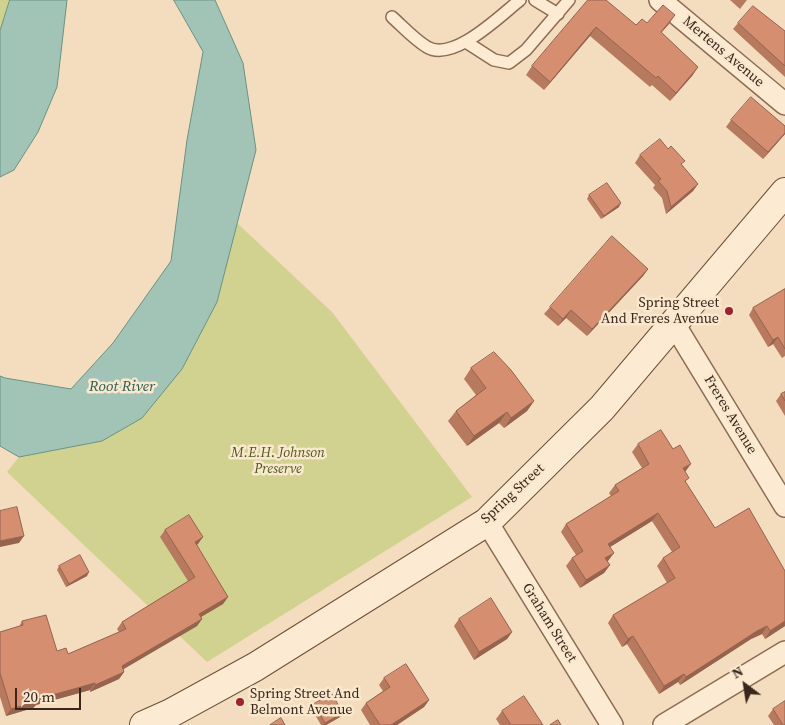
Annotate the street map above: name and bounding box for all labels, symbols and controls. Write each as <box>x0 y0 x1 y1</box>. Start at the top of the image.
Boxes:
street label: Mertens Avenue <box>679 13 767 91</box>
place label: Spring Street And Freres Avenue <box>601 295 719 328</box>
marker: Spring Street And Freres Avenue <box>723 305 735 317</box>
street label: Freres Avenue <box>700 373 760 457</box>
water label: Root River <box>89 378 155 396</box>
park label: M.E.H. Johnson Preserve <box>231 445 325 478</box>
street label: Spring Street <box>478 460 548 528</box>
street label: Graham Street <box>518 580 580 666</box>
north arrow <box>720 660 770 710</box>
text: N <box>728 661 747 683</box>
scale bar <box>18 678 84 710</box>
text: 20 m <box>23 686 55 707</box>
place label: Spring Street And Belmont Avenue <box>250 686 359 719</box>
marker: Spring Street And Belmont Avenue <box>234 696 246 708</box>

